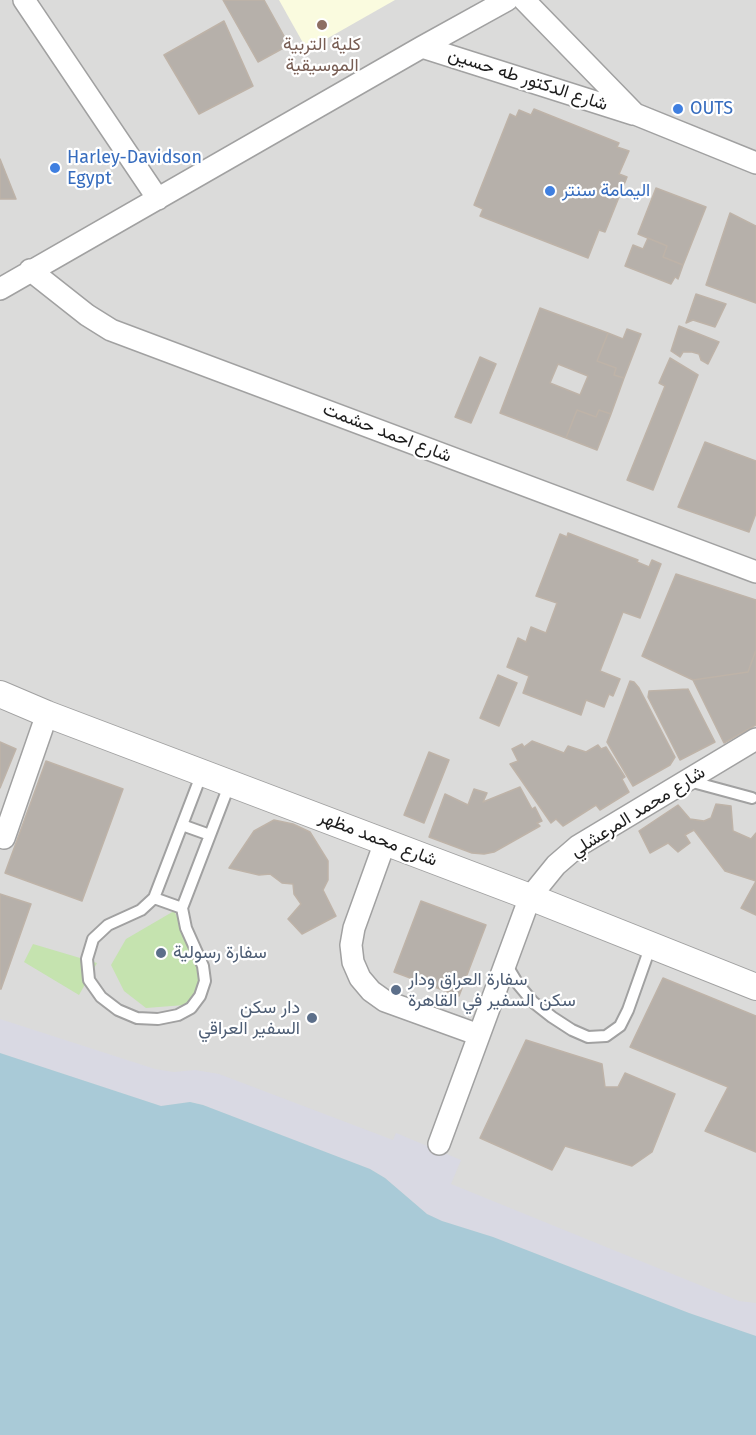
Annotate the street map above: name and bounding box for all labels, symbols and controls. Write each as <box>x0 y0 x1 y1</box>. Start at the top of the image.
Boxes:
marker: كلية التربية الموسيقية <box>315 18 329 32</box>
place label: كلية التربية الموسيقية <box>283 34 361 76</box>
street label: شارع الدكتور طه حسين <box>446 44 610 116</box>
place label: OUTS <box>690 98 733 120</box>
marker: OUTS <box>671 102 685 116</box>
place label: Harley-Davidson Egypt <box>67 147 202 190</box>
marker: Harley-Davidson Egypt <box>48 161 62 175</box>
place label: اليمامة سنتر <box>562 180 650 202</box>
marker: اليمامة سنتر <box>543 184 557 198</box>
street label: شارع احمد حشمت <box>320 399 454 467</box>
street label: شارع محمد المرعشلي <box>567 762 709 862</box>
street label: شارع محمد مظهر <box>316 806 440 872</box>
place label: سفارة رسولية <box>173 942 267 964</box>
marker: سفارة رسولية <box>154 946 168 960</box>
place label: سفارة العراق ودار سكن السفير في القاهرة <box>408 969 576 1012</box>
marker: سفارة العراق ودار سكن السفير في القاهرة <box>389 983 403 997</box>
place label: دار سكن السفير العراقي <box>198 997 300 1040</box>
marker: دار سكن السفير العراقي <box>305 1011 319 1025</box>

